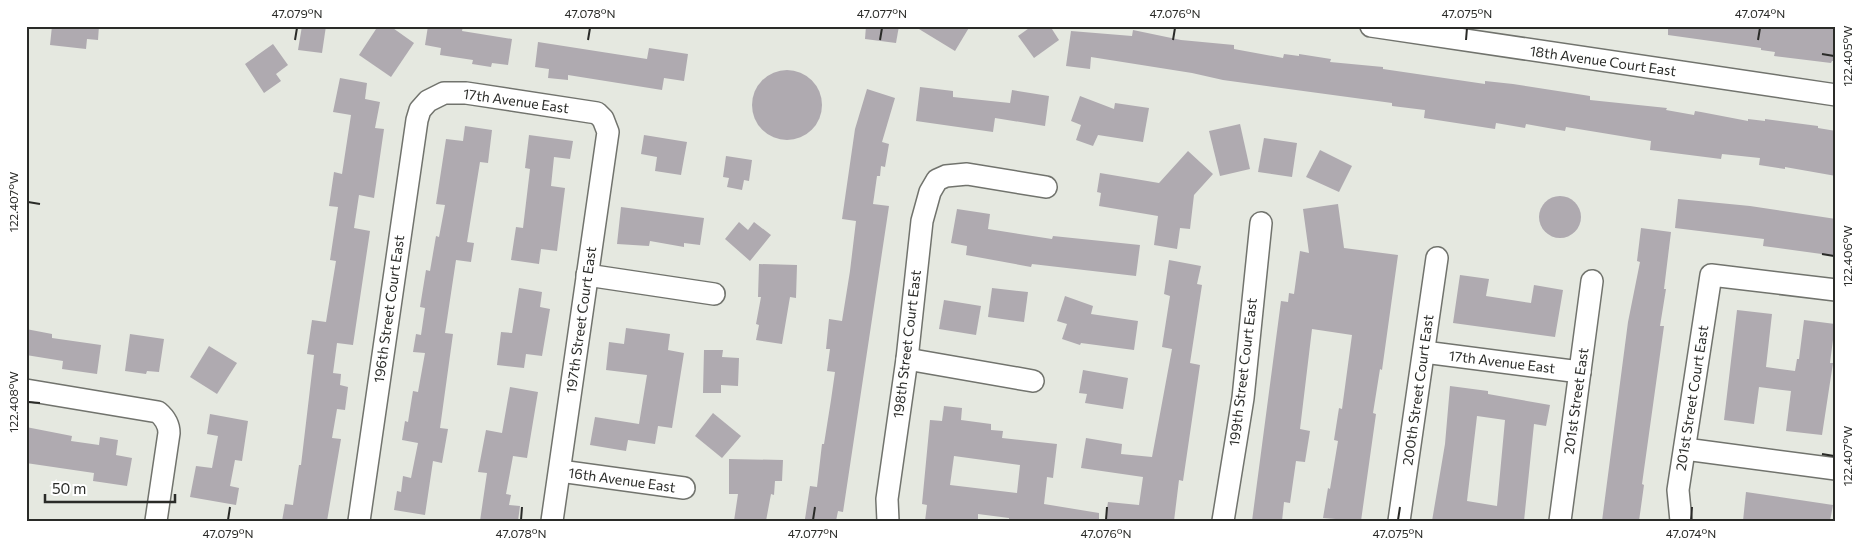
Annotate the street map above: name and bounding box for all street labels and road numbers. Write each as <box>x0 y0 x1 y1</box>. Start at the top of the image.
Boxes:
street label: 18th Avenue Court East <box>1529 42 1678 79</box>
street label: 17th Avenue East <box>462 85 570 116</box>
street label: 196th Street Court East <box>370 234 407 384</box>
street label: 197th Street Court East <box>562 245 599 394</box>
street label: 198th Street Court East <box>889 269 924 419</box>
street label: 199th Street Court East <box>1225 297 1260 447</box>
street label: 200th Street Court East <box>1398 313 1437 466</box>
street label: 201st Street Court East <box>1672 324 1711 472</box>
street label: 201st Street East <box>1560 346 1591 455</box>
street label: 17th Avenue East <box>1448 347 1556 376</box>
street label: 16th Avenue East <box>567 464 677 495</box>

